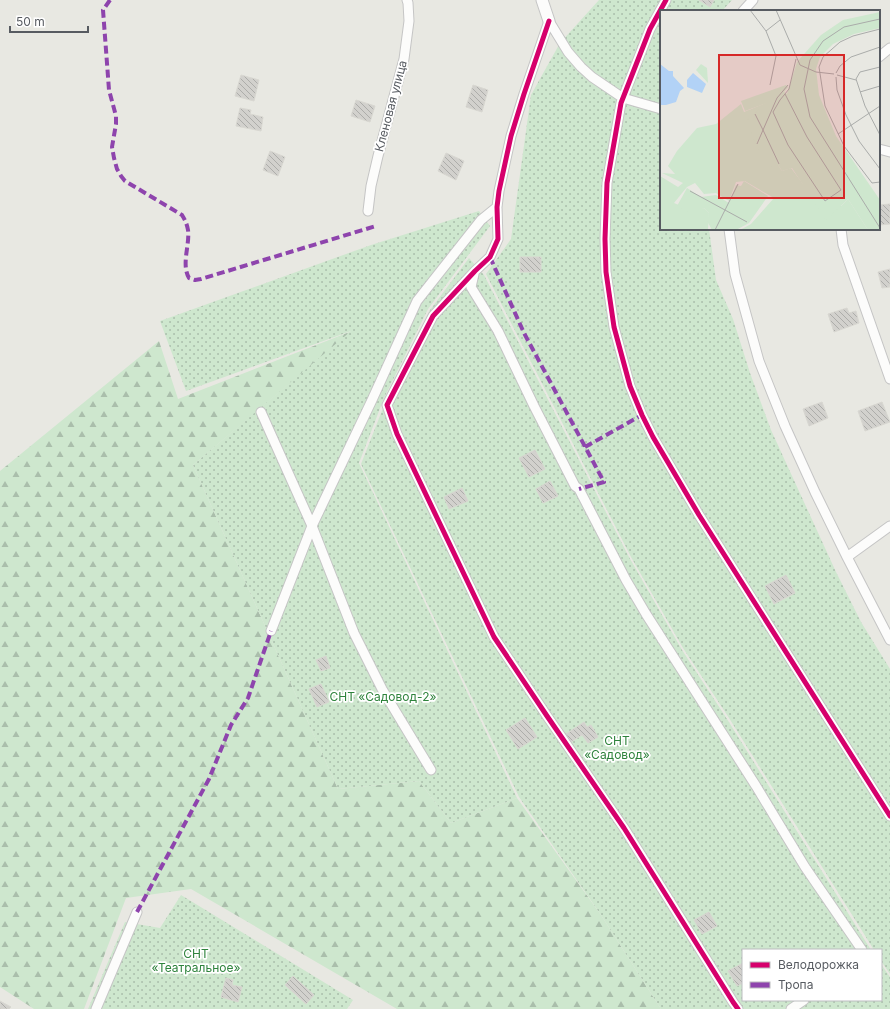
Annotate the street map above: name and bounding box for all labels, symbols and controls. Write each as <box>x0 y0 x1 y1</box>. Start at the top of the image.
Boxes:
scale bar <box>10 8 88 34</box>
inset map <box>660 10 880 230</box>
text: 50 m <box>16 14 45 29</box>
street label: Кленовая улица <box>371 59 410 153</box>
park label: СНТ «Садовод-2» <box>330 689 436 704</box>
park label: СНТ «Садовод» <box>584 733 650 762</box>
park label: СНТ «Театральное» <box>152 946 240 975</box>
legend <box>742 949 882 1001</box>
text: Велодорожка <box>778 957 859 972</box>
text: Тропа <box>778 977 813 992</box>

